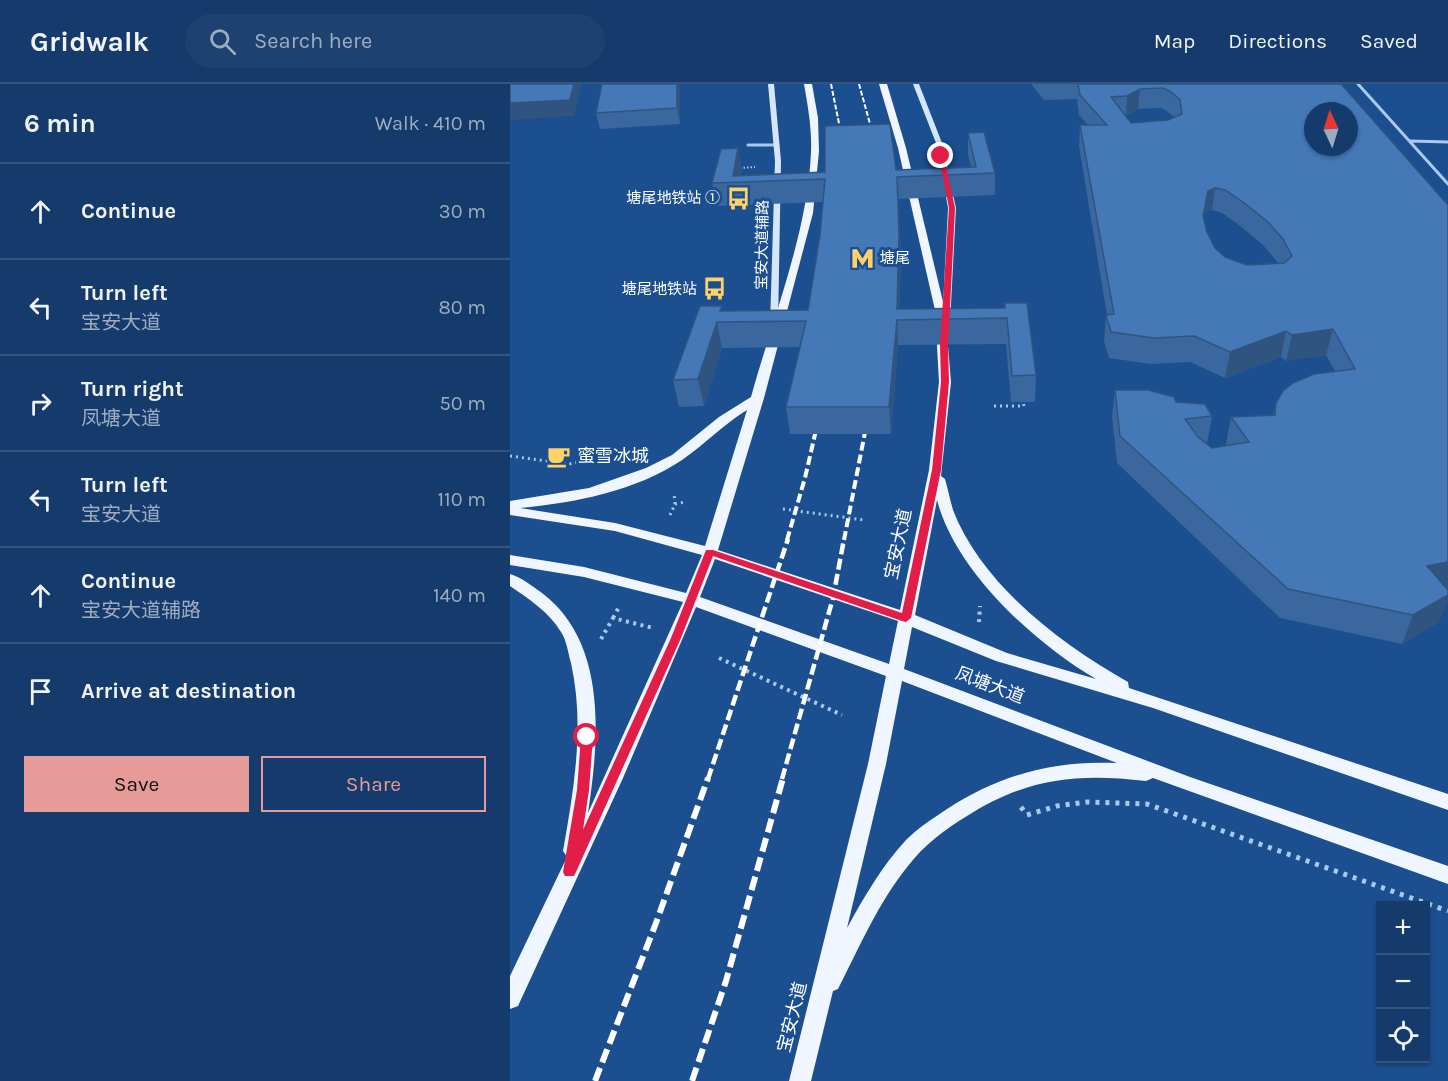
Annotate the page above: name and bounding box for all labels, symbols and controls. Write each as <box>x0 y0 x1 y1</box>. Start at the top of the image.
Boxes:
search box <box>185 14 605 68</box>
text: Gridwalk <box>30 25 149 58</box>
icon: search <box>206 25 239 58</box>
text: Search here <box>254 28 372 54</box>
text: Map <box>1154 29 1195 53</box>
text: Directions <box>1228 29 1327 53</box>
text: Saved <box>1360 29 1418 53</box>
north arrow <box>1304 102 1358 156</box>
text: 6 min <box>24 108 96 139</box>
text: Walk · 410 m <box>375 112 486 135</box>
route end <box>927 142 953 168</box>
bus stop icon: 塘尾地铁站 ① <box>725 185 751 211</box>
place label: 塘尾地铁站 ① <box>626 189 720 207</box>
icon: ahead <box>24 195 57 228</box>
text: Continue <box>81 198 176 224</box>
text: 30 m <box>439 200 486 223</box>
street label: 宝安大道辅路 <box>752 200 772 290</box>
metro station icon: 塘尾 <box>849 245 875 271</box>
place label: 塘尾 <box>880 249 910 267</box>
bus stop icon: 塘尾地铁站 <box>702 276 728 302</box>
text: Turn left <box>81 280 168 306</box>
place label: 塘尾地铁站 <box>622 280 697 298</box>
icon: left <box>24 291 57 324</box>
text: 80 m <box>438 296 486 319</box>
text: 宝安大道 <box>81 311 161 334</box>
text: Turn right <box>81 376 184 402</box>
icon: right <box>24 387 57 420</box>
text: 50 m <box>439 392 486 415</box>
text: 凤塘大道 <box>81 407 161 430</box>
cafe icon: 蜜雪冰城 <box>546 443 572 469</box>
place label: 蜜雪冰城 <box>577 445 649 467</box>
text: Turn left <box>81 472 168 498</box>
icon: left <box>24 483 57 516</box>
text: 110 m <box>437 488 486 511</box>
text: 宝安大道 <box>81 503 161 526</box>
street label: 宝安大道 <box>880 506 916 582</box>
text: Continue <box>81 568 176 594</box>
icon: ahead <box>24 579 57 612</box>
text: 140 m <box>433 584 486 607</box>
text: 宝安大道辅路 <box>81 599 201 622</box>
street label: 凤塘大道 <box>952 662 1028 708</box>
icon: arrive <box>24 675 57 708</box>
text: Arrive at destination <box>81 678 296 704</box>
route start <box>573 723 599 749</box>
button: Save <box>24 756 249 812</box>
button: Share <box>261 756 486 812</box>
map controls <box>1376 901 1430 1063</box>
button: + <box>1376 901 1430 955</box>
button: − <box>1376 955 1430 1009</box>
street label: 宝安大道 <box>773 979 811 1055</box>
button: locate <box>1376 1009 1430 1063</box>

